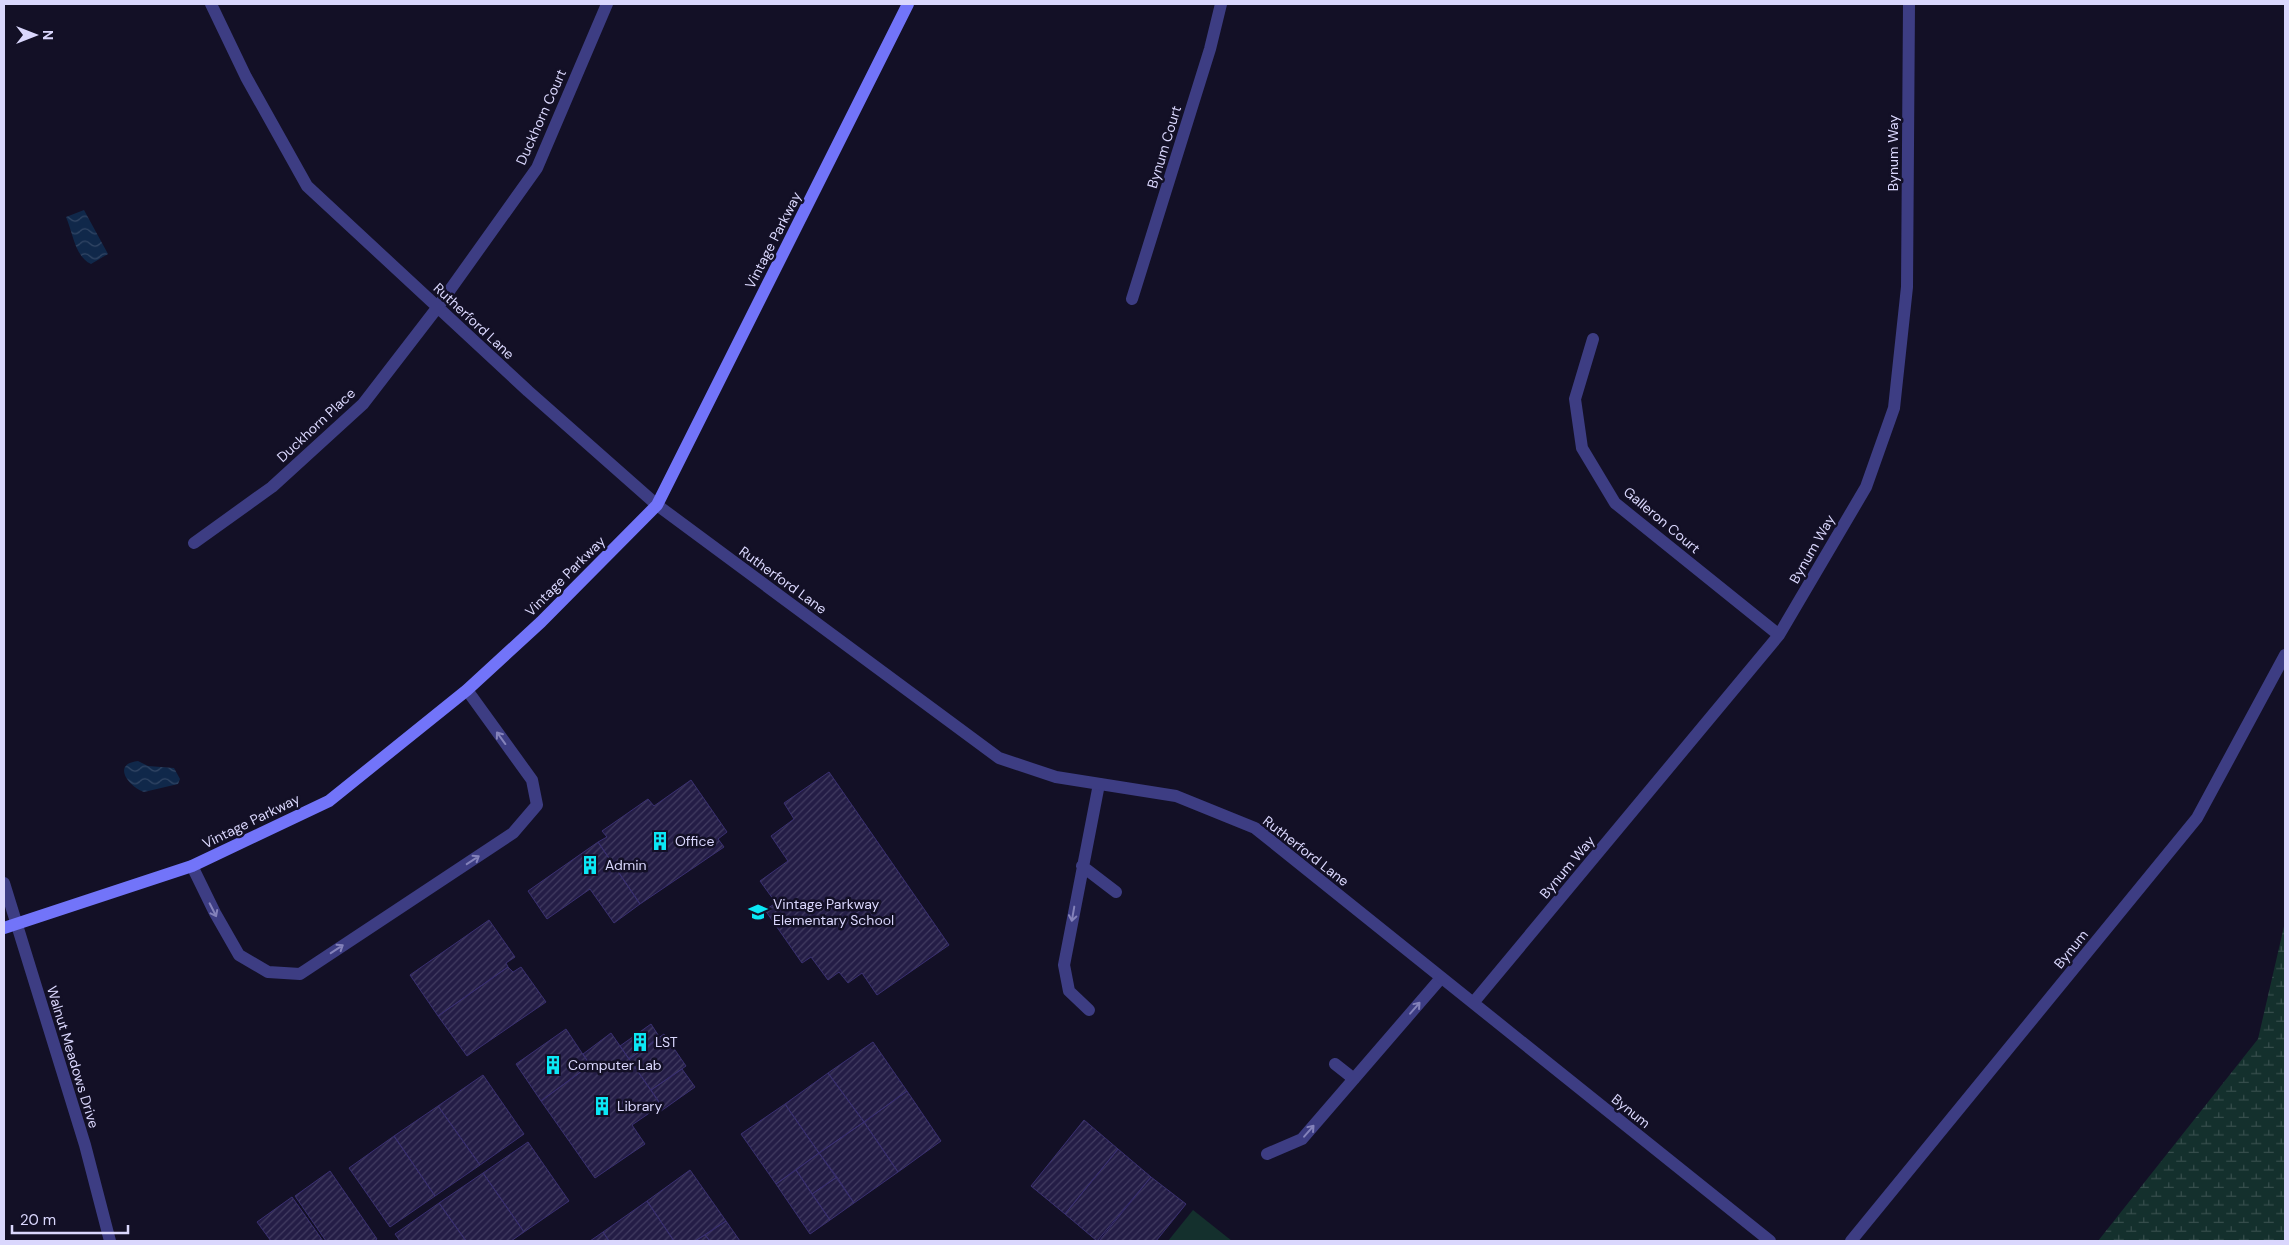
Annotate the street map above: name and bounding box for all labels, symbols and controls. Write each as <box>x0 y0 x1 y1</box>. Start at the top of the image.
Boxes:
north arrow <box>10 10 60 60</box>
text: N <box>39 30 57 40</box>
street label: Duckhorn Court <box>512 66 570 168</box>
street label: Bynum Court <box>1143 103 1185 191</box>
street label: Bynum Way <box>1884 115 1902 191</box>
street label: Vintage Parkway <box>741 188 805 291</box>
street label: Rutherford Lane <box>430 279 518 363</box>
street label: Duckhorn Place <box>273 384 359 466</box>
street label: Galleron Court <box>1620 483 1704 557</box>
street label: Bynum Way <box>1785 511 1839 587</box>
street label: Vintage Parkway <box>521 532 609 620</box>
street label: Rutherford Lane <box>736 542 830 618</box>
one-way arrow <box>496 731 506 745</box>
street label: Vintage Parkway <box>199 790 303 852</box>
street label: Rutherford Lane <box>1259 812 1353 890</box>
building icon: Office <box>649 830 671 852</box>
place label: Office <box>675 832 714 850</box>
street label: Bynum Way <box>1536 832 1599 902</box>
one-way arrow <box>466 854 480 865</box>
building icon: Admin <box>579 854 601 876</box>
place label: Admin <box>605 856 647 874</box>
place label: Vintage Parkway Elementary School <box>773 895 894 929</box>
school or university icon: Vintage Parkway Elementary School <box>747 901 769 923</box>
one-way arrow <box>209 902 218 917</box>
one-way arrow <box>1068 905 1078 921</box>
street label: Bynum <box>2050 926 2092 972</box>
one-way arrow <box>330 944 344 954</box>
street label: Walnut Meadows Drive <box>43 984 103 1130</box>
one-way arrow <box>1409 1001 1420 1014</box>
building icon: LST <box>629 1031 651 1053</box>
place label: LST <box>655 1033 678 1051</box>
building icon: Computer Lab <box>542 1054 564 1076</box>
place label: Computer Lab <box>568 1056 662 1074</box>
street label: Bynum <box>1608 1090 1654 1132</box>
building icon: Library <box>591 1095 613 1117</box>
place label: Library <box>617 1097 662 1115</box>
one-way arrow <box>1303 1125 1314 1138</box>
scale bar <box>12 1202 129 1234</box>
text: 20 m <box>20 1210 56 1230</box>

